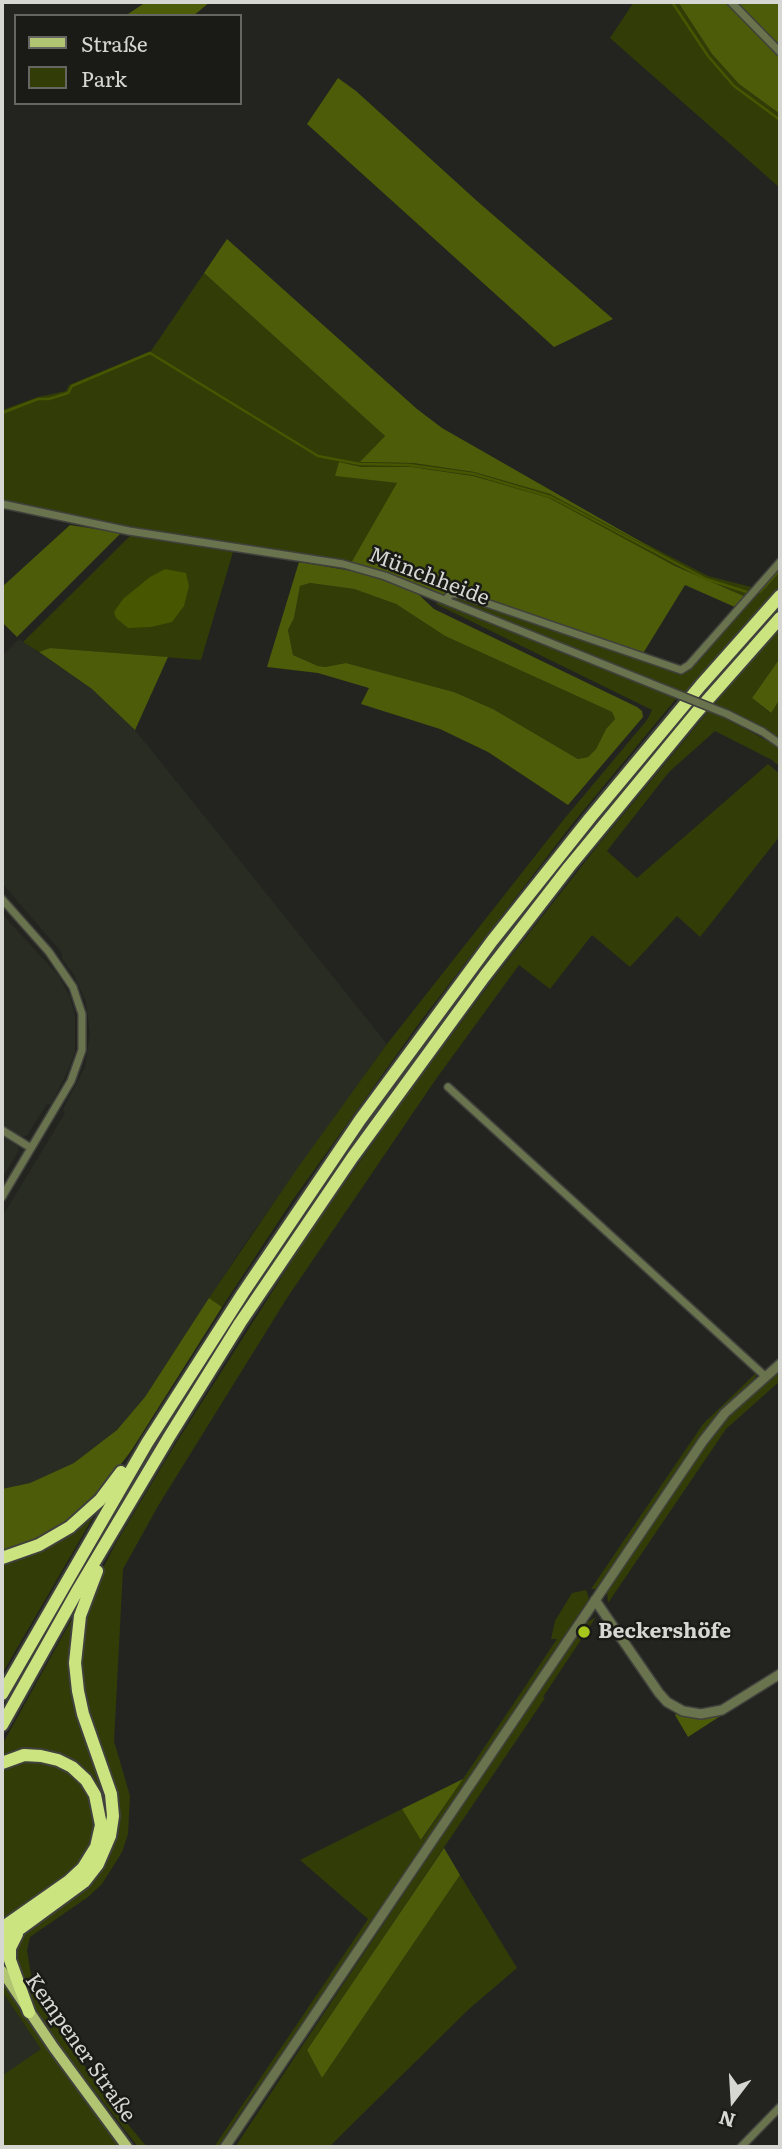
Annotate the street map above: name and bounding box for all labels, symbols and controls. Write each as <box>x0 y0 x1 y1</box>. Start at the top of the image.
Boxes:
legend <box>14 14 242 105</box>
text: Straße <box>81 27 148 58</box>
text: Park <box>81 62 127 93</box>
street label: Münchheide <box>365 543 493 611</box>
place label: Beckershöfe <box>598 1619 731 1645</box>
marker: Beckershöfe <box>576 1624 592 1640</box>
street label: Kempener Straße <box>19 1969 141 2127</box>
north arrow <box>698 2065 768 2135</box>
text: N <box>715 2104 739 2136</box>

